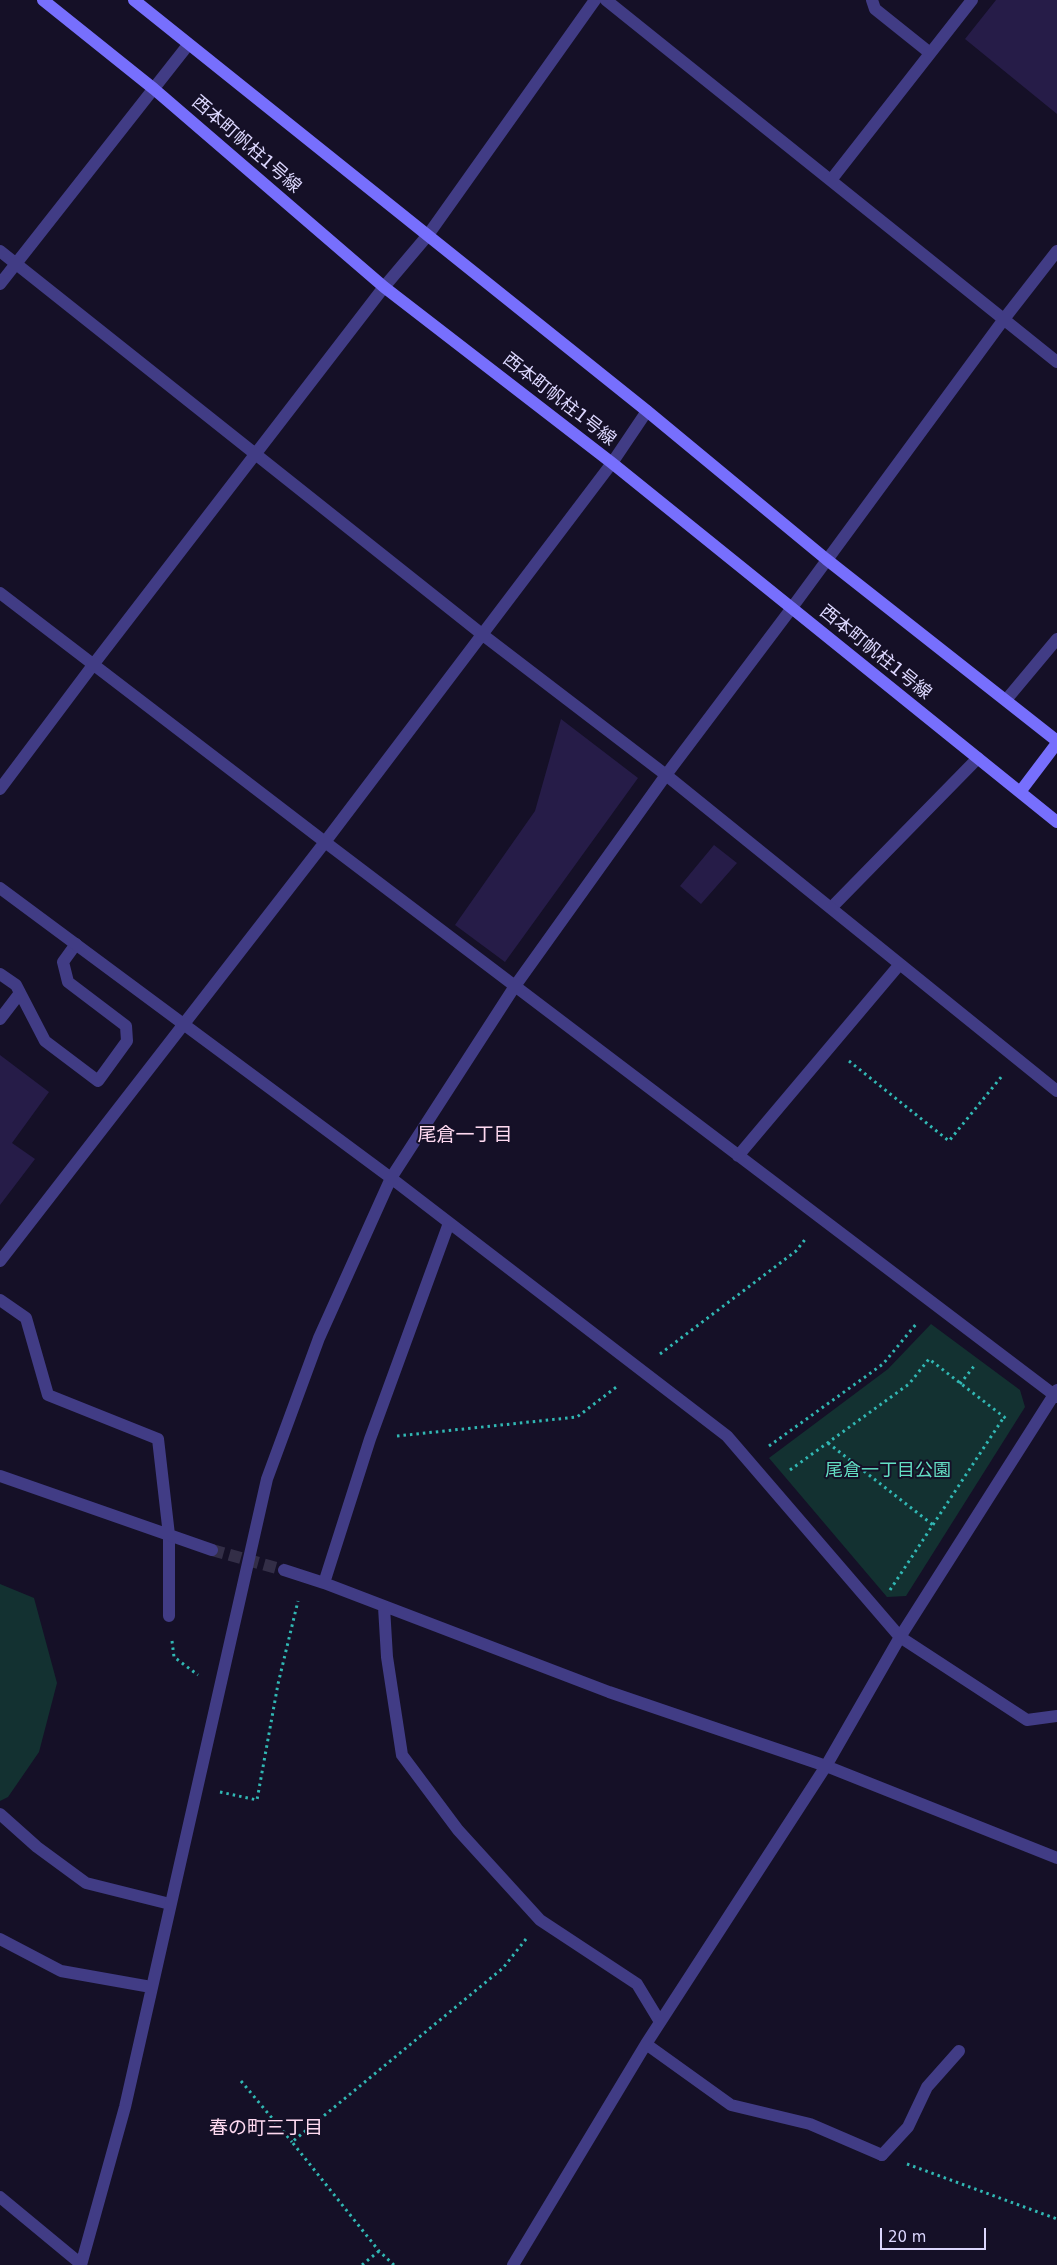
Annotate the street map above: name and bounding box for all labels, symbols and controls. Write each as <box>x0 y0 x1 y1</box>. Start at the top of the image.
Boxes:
street label: 西本町帆柱1号線 <box>187 92 305 198</box>
street label: 西本町帆柱1号線 <box>498 349 620 451</box>
street label: 西本町帆柱1号線 <box>815 601 935 705</box>
district label: 尾倉一丁目 <box>418 1125 512 1147</box>
park label: 尾倉一丁目公園 <box>825 1460 951 1482</box>
district label: 春の町三丁目 <box>209 2118 323 2140</box>
scale bar <box>882 2218 988 2250</box>
text: 20 m <box>888 2228 926 2246</box>

